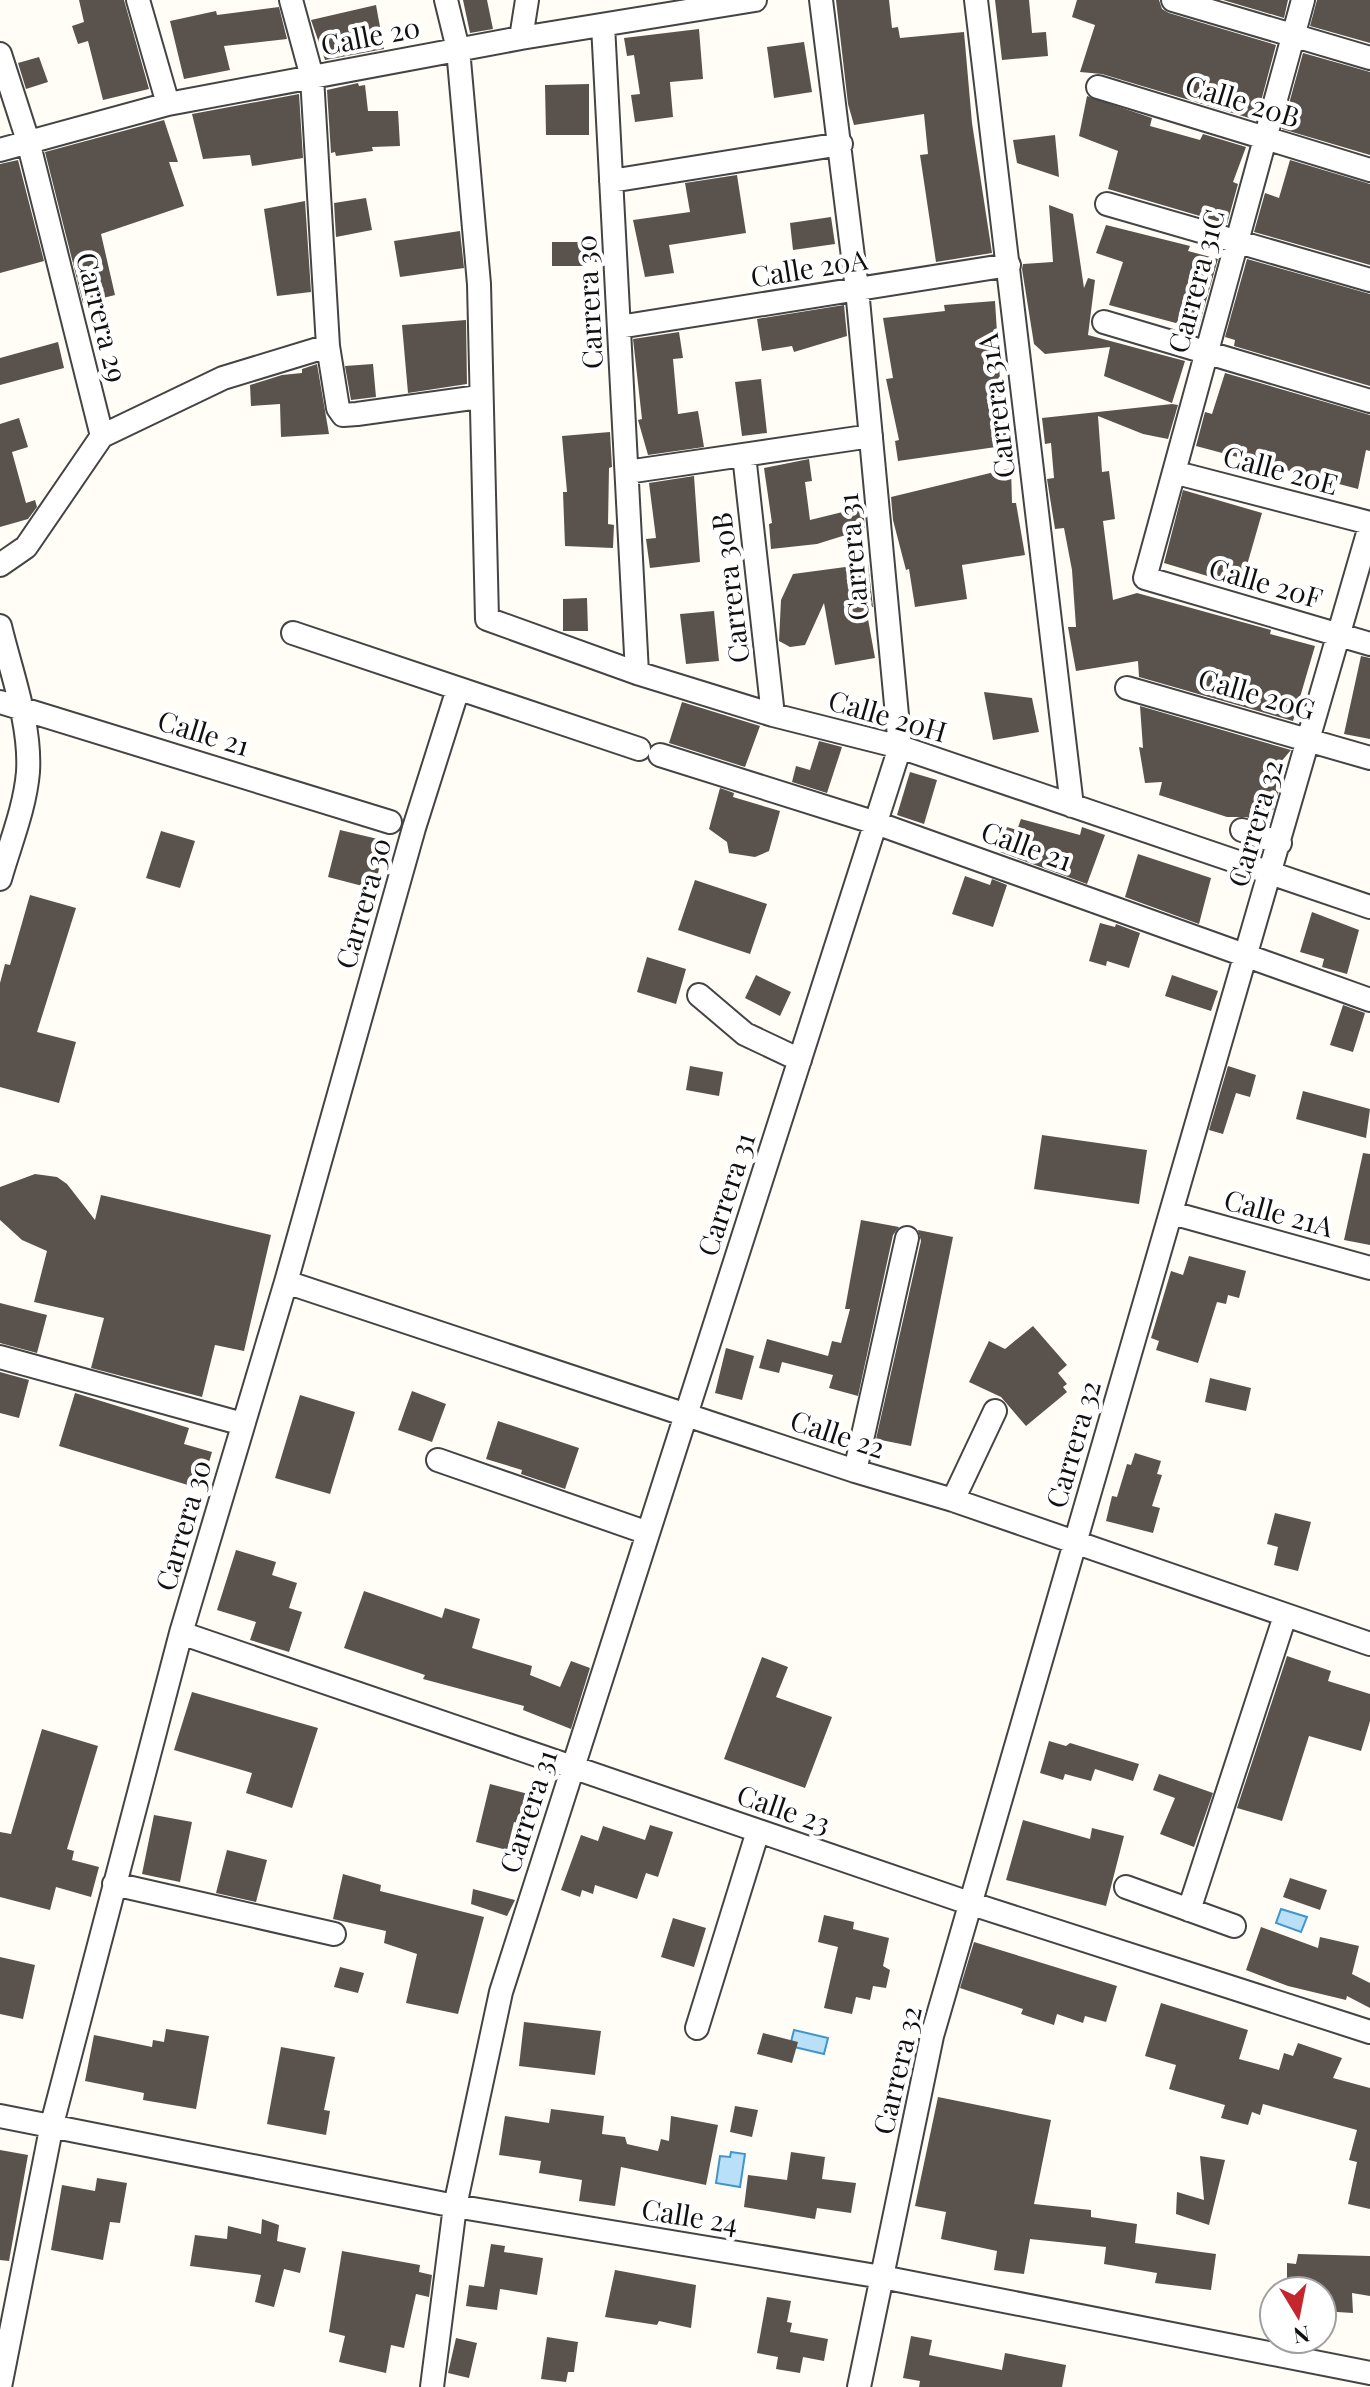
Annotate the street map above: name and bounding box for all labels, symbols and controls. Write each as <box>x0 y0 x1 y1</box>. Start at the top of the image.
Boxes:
street label: Calle 20 <box>317 7 423 63</box>
street label: Calle 20B <box>1181 65 1305 135</box>
street label: Carrera 31C <box>1158 205 1232 357</box>
street label: Carrera 30 <box>566 234 610 370</box>
street label: Calle 20A <box>748 239 870 294</box>
street label: Carrera 29 <box>69 248 137 386</box>
street label: Carrera 31A <box>968 331 1022 480</box>
street label: Calle 20E <box>1220 436 1342 502</box>
street label: Carrera 31 <box>828 492 876 622</box>
street label: Carrera 30B <box>701 510 757 666</box>
street label: Calle 20F <box>1205 548 1327 616</box>
street label: Calle 20G <box>1194 659 1320 727</box>
street label: Calle 20H <box>825 680 951 750</box>
street label: Calle 21 <box>154 701 254 763</box>
street label: Carrera 32 <box>1218 755 1290 891</box>
street label: Calle 21 <box>977 812 1077 878</box>
street label: Carrera 30 <box>326 833 398 973</box>
street label: Carrera 31 <box>688 1128 762 1260</box>
street label: Calle 21A <box>1220 1180 1338 1244</box>
street label: Carrera 32 <box>1036 1376 1108 1512</box>
street label: Calle 22 <box>786 1400 890 1466</box>
street label: Carrera 30 <box>146 1455 218 1595</box>
street label: Carrera 31 <box>490 1745 564 1877</box>
street label: Calle 23 <box>733 1775 835 1841</box>
street label: Carrera 32 <box>863 2002 929 2138</box>
street label: Calle 24 <box>639 2189 741 2241</box>
north arrow <box>1258 2275 1338 2355</box>
text: N <box>1291 2320 1312 2352</box>

